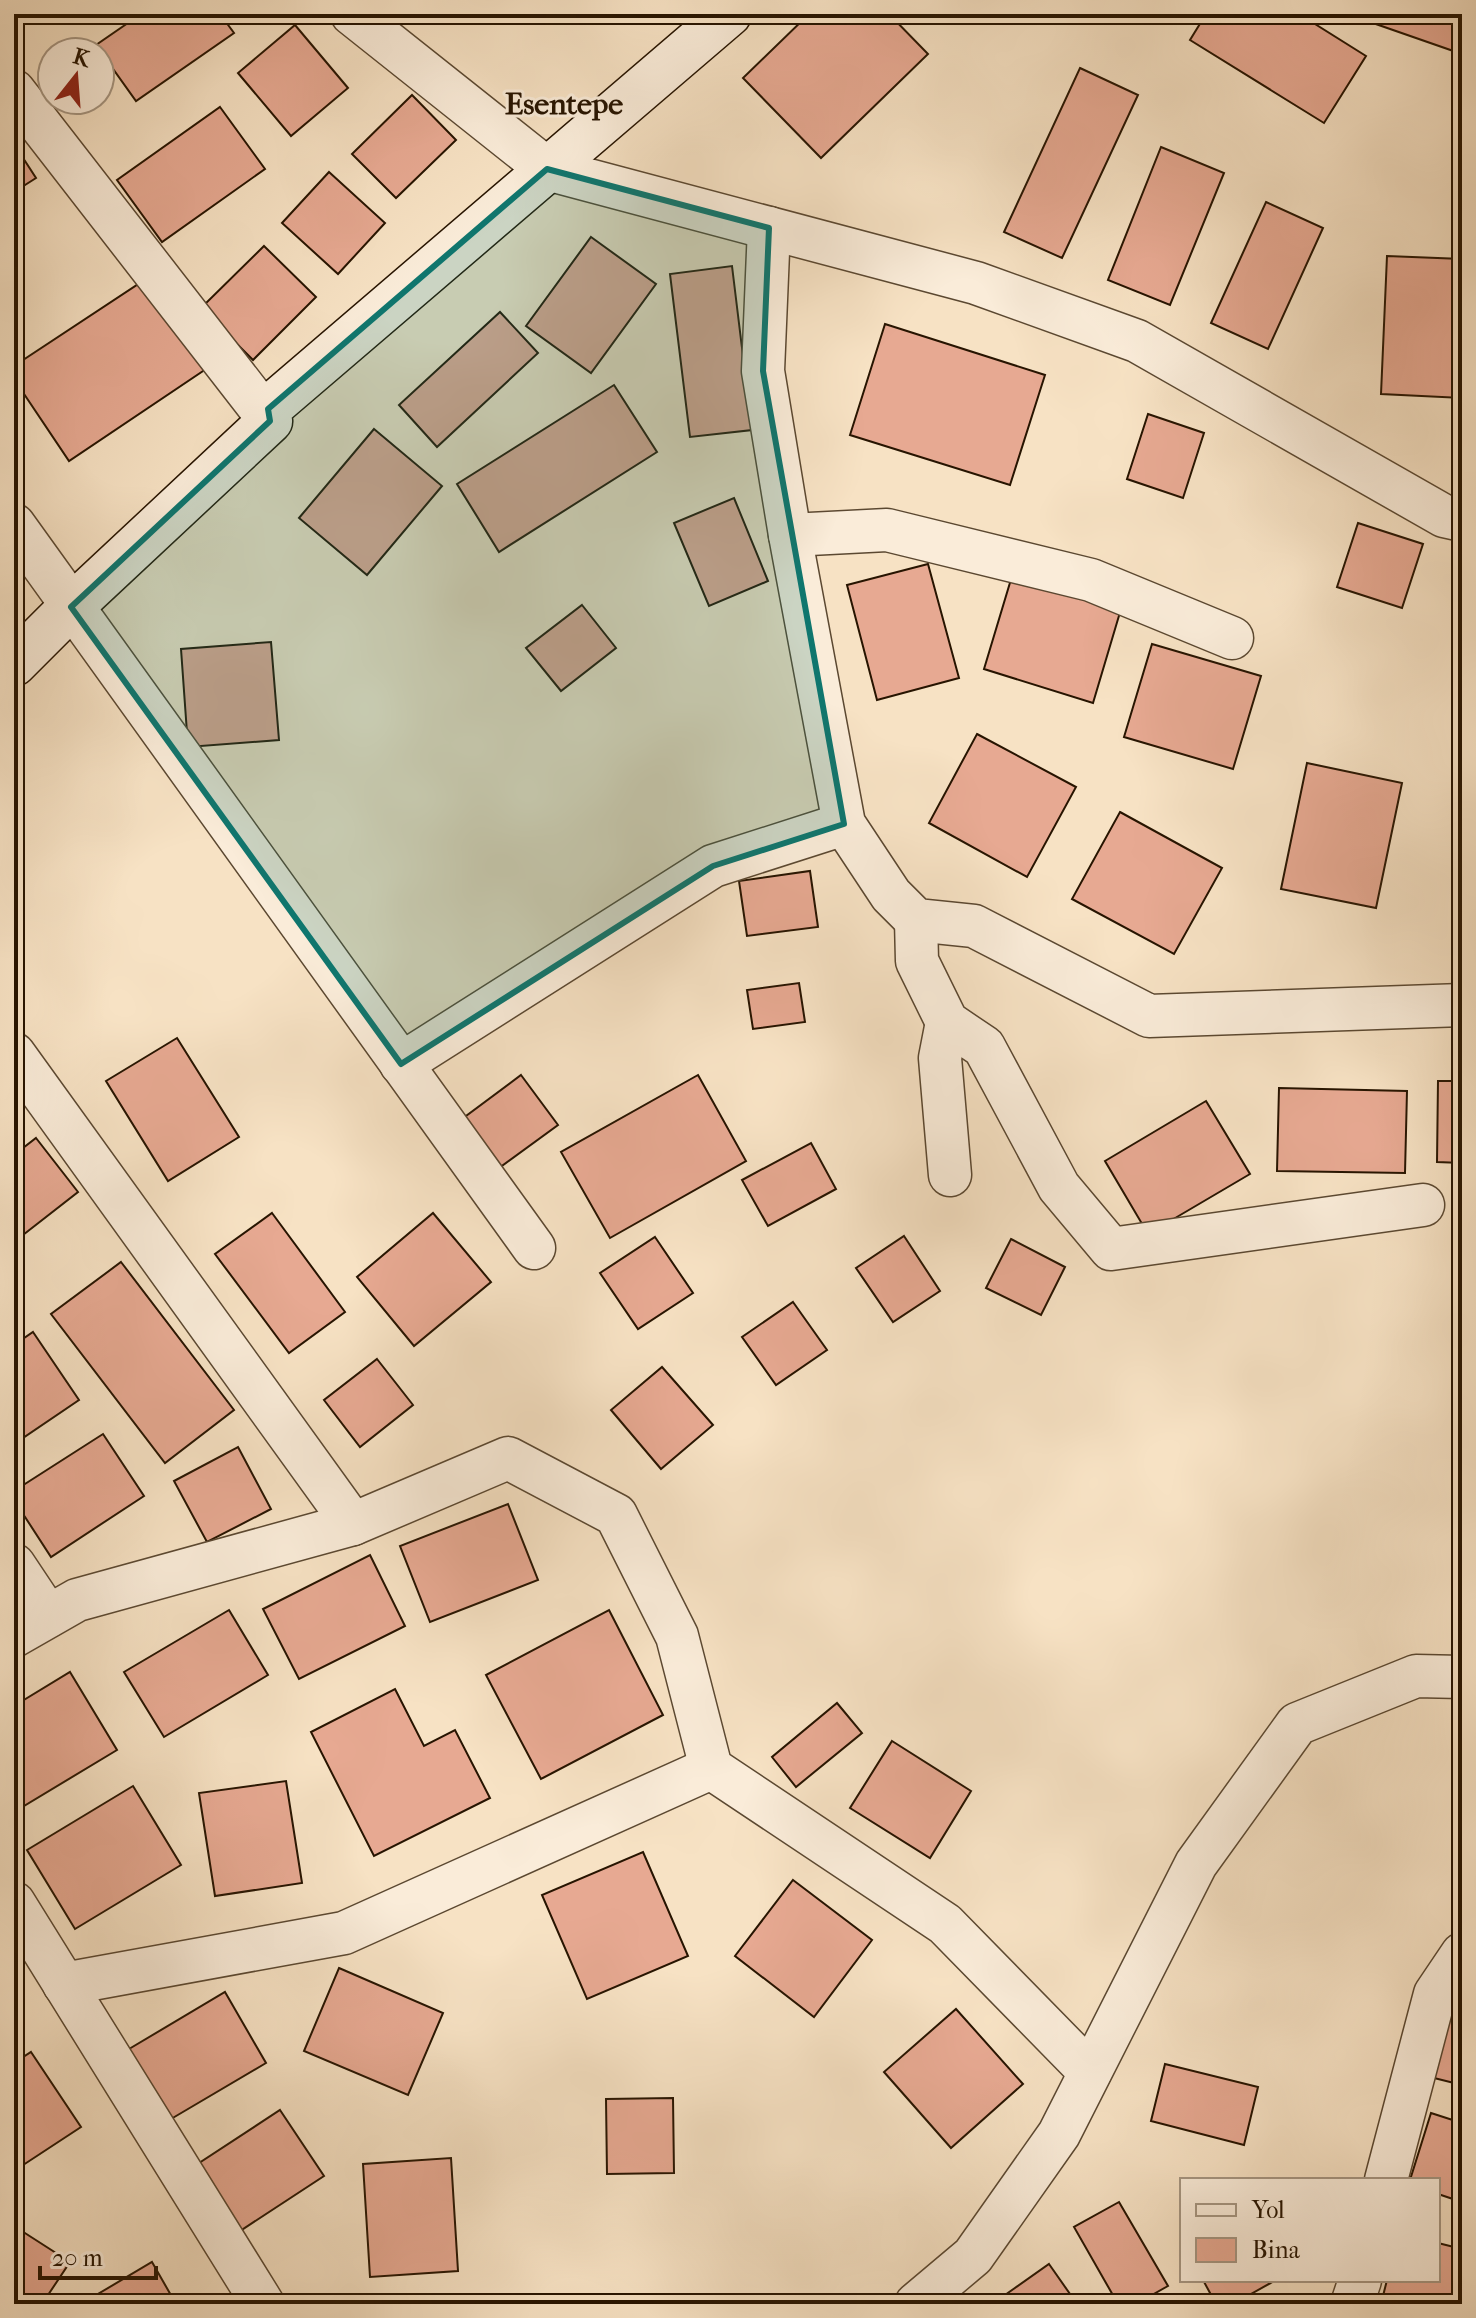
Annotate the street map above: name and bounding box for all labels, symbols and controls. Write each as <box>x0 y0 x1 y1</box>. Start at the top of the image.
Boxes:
north arrow <box>36 36 116 116</box>
text: K <box>70 43 95 73</box>
district label: Esentepe <box>505 87 623 122</box>
legend <box>1180 2178 1440 2282</box>
text: Yol <box>1251 2196 1285 2224</box>
scale bar <box>40 2230 156 2280</box>
text: Bina <box>1252 2236 1301 2264</box>
text: 20 m <box>52 2244 103 2272</box>

